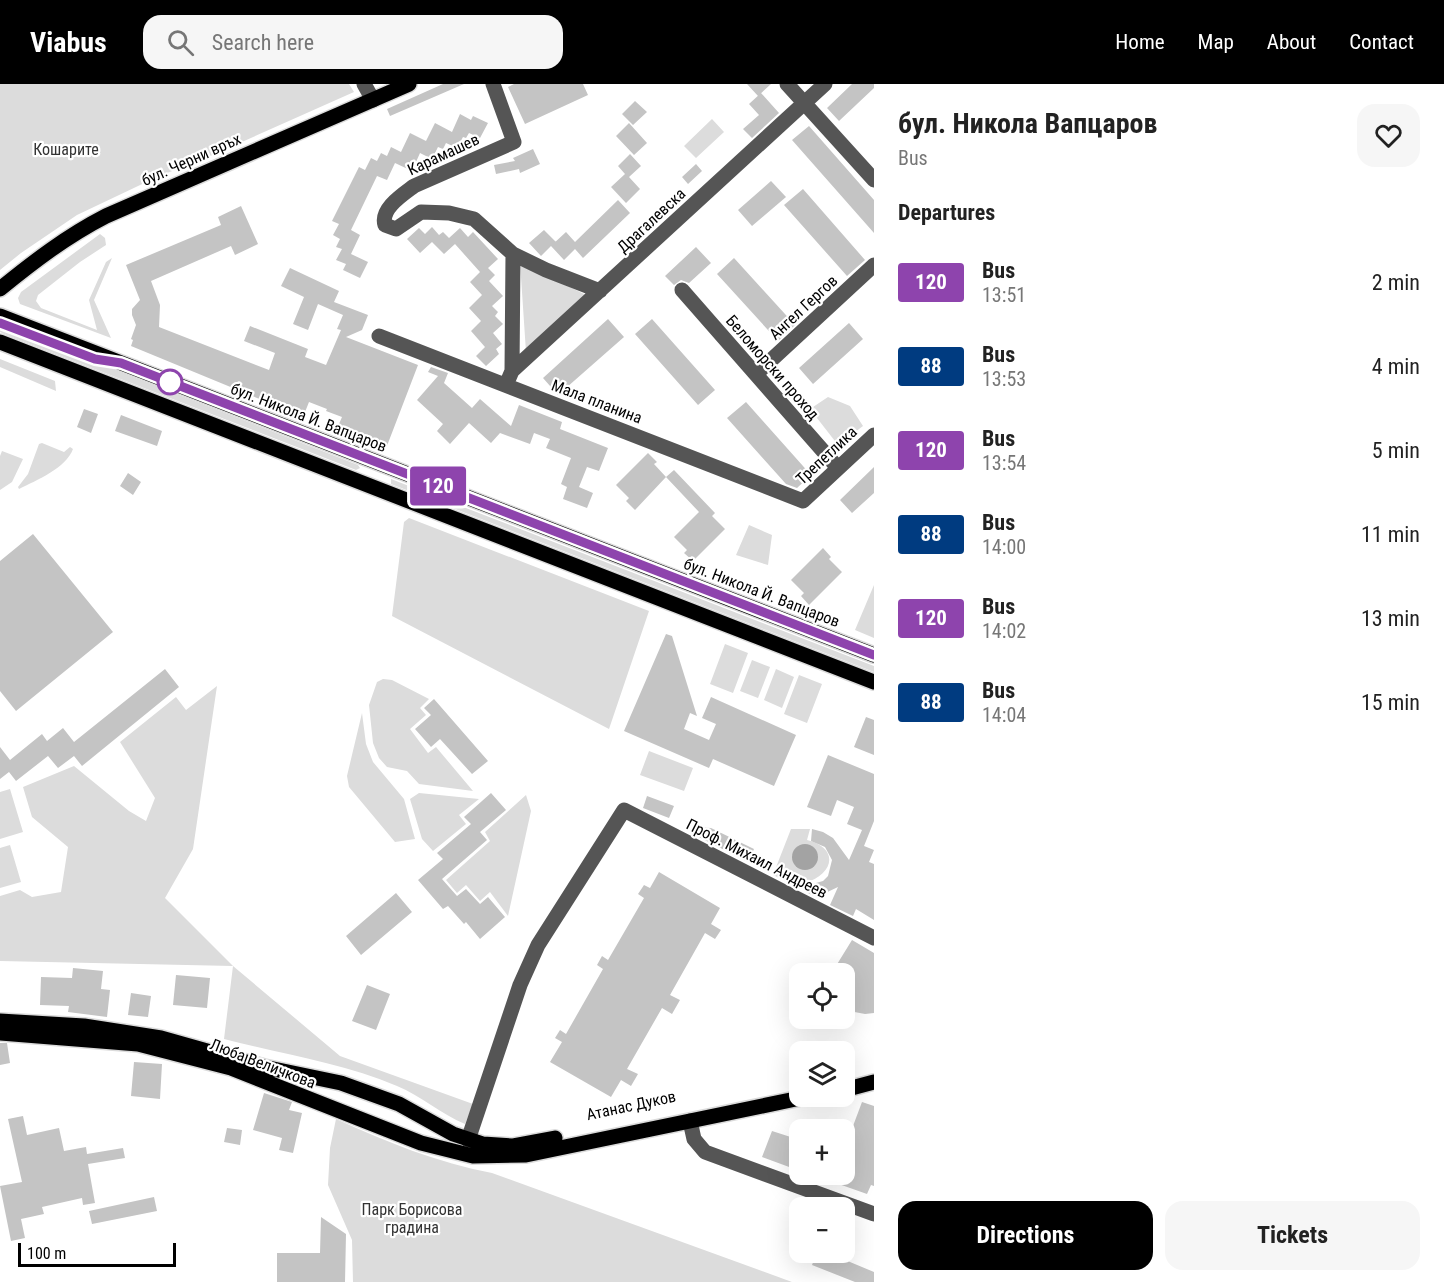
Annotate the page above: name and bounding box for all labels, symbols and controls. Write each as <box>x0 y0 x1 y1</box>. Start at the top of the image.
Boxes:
search box <box>143 15 563 69</box>
text: Viabus <box>30 26 107 59</box>
icon: search <box>164 26 197 59</box>
text: Search here <box>212 30 314 55</box>
text: Home <box>1115 30 1165 54</box>
text: Map <box>1198 30 1234 54</box>
text: About <box>1267 30 1316 54</box>
text: Contact <box>1349 30 1414 54</box>
button: heart <box>1357 104 1420 167</box>
text: бул. Никола Вапцаров <box>898 107 1157 140</box>
street label: бул. Черни връх <box>139 129 244 190</box>
street label: Карамашев <box>404 130 482 179</box>
park label: Кошарите <box>33 140 99 159</box>
text: Bus <box>898 146 928 170</box>
street label: Драгалевска <box>613 184 689 257</box>
text: Departures <box>898 200 995 225</box>
text: Bus <box>982 258 1015 283</box>
text: 120 <box>915 270 947 294</box>
text: 2 min <box>1372 270 1420 295</box>
street label: Ангел Гергов <box>765 271 841 344</box>
text: 13:51 <box>982 283 1026 307</box>
street label: Беломорски проход <box>722 311 824 424</box>
text: Bus <box>982 342 1015 367</box>
text: 88 <box>920 354 942 378</box>
text: 4 min <box>1372 354 1420 379</box>
text: 13:53 <box>982 367 1026 391</box>
unlabelled marker <box>157 369 183 395</box>
street label: Мала планина <box>549 376 645 427</box>
street label: бул. Никола Й. Вапцаров <box>228 379 390 456</box>
street label: Трепетлика <box>792 422 861 488</box>
text: Bus <box>982 426 1015 451</box>
text: 120 <box>915 438 947 462</box>
text: 5 min <box>1372 438 1420 463</box>
text: 13:54 <box>982 451 1026 475</box>
line badge: 120 <box>404 466 472 506</box>
text: 120 <box>422 474 454 498</box>
text: Bus <box>982 510 1015 535</box>
text: 88 <box>920 522 942 546</box>
text: 11 min <box>1361 522 1420 547</box>
text: 14:00 <box>982 535 1026 559</box>
street label: бул. Никола Й. Вапцаров <box>681 554 843 631</box>
text: Bus <box>982 594 1015 619</box>
text: 120 <box>915 606 947 630</box>
text: 13 min <box>1361 606 1420 631</box>
text: 14:02 <box>982 619 1026 643</box>
text: Bus <box>982 678 1015 703</box>
text: 88 <box>920 690 942 714</box>
text: 15 min <box>1361 690 1420 715</box>
text: 14:04 <box>982 703 1026 727</box>
street label: Проф. Михаил Андреев <box>683 815 830 902</box>
map controls <box>789 963 855 1263</box>
button: locate <box>789 963 855 1029</box>
street label: Люба Величкова <box>207 1035 318 1092</box>
button: layers <box>789 1041 855 1107</box>
street label: Атанас Дуков <box>585 1087 678 1124</box>
button: + <box>789 1119 855 1185</box>
button: − <box>789 1197 855 1263</box>
park label: Парк Борисова градина <box>362 1200 462 1237</box>
button: Directions <box>898 1201 1153 1270</box>
button: Tickets <box>1165 1201 1420 1270</box>
scale bar <box>18 1240 176 1268</box>
text: 100 m <box>27 1244 66 1263</box>

